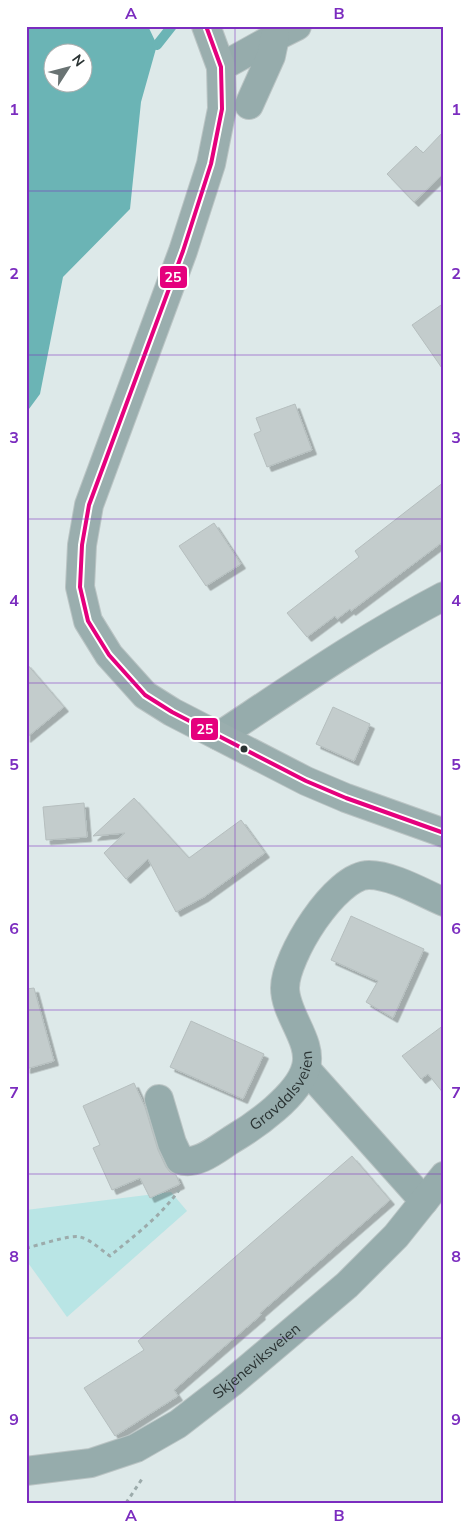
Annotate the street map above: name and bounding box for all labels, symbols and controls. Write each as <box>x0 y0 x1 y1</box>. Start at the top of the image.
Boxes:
text: A <box>125 3 137 23</box>
text: B <box>333 3 345 23</box>
north arrow <box>42 42 92 92</box>
text: N <box>68 51 89 70</box>
text: 1 <box>9 99 19 119</box>
text: 1 <box>451 99 461 119</box>
text: 2 <box>9 263 19 283</box>
text: 2 <box>451 263 461 283</box>
line badge: 25 <box>159 265 188 289</box>
text: 25 <box>165 268 181 286</box>
text: 3 <box>9 427 19 447</box>
text: 3 <box>451 427 461 447</box>
text: 4 <box>9 590 19 610</box>
text: 4 <box>451 590 461 610</box>
line badge: 25 <box>190 717 219 741</box>
text: 25 <box>197 720 213 738</box>
unlabelled marker <box>239 744 249 754</box>
text: 5 <box>9 754 19 774</box>
text: 5 <box>451 754 461 774</box>
text: 6 <box>9 918 19 938</box>
text: 6 <box>451 918 461 938</box>
street label: Gravdalsveien <box>246 1050 316 1134</box>
text: 7 <box>9 1082 19 1102</box>
text: 7 <box>451 1082 461 1102</box>
text: 8 <box>9 1246 19 1266</box>
text: 8 <box>451 1246 461 1266</box>
street label: Skjeneviksveien <box>209 1319 304 1403</box>
text: 9 <box>9 1409 19 1429</box>
text: 9 <box>451 1409 461 1429</box>
text: A <box>125 1505 137 1525</box>
text: B <box>333 1505 345 1525</box>

